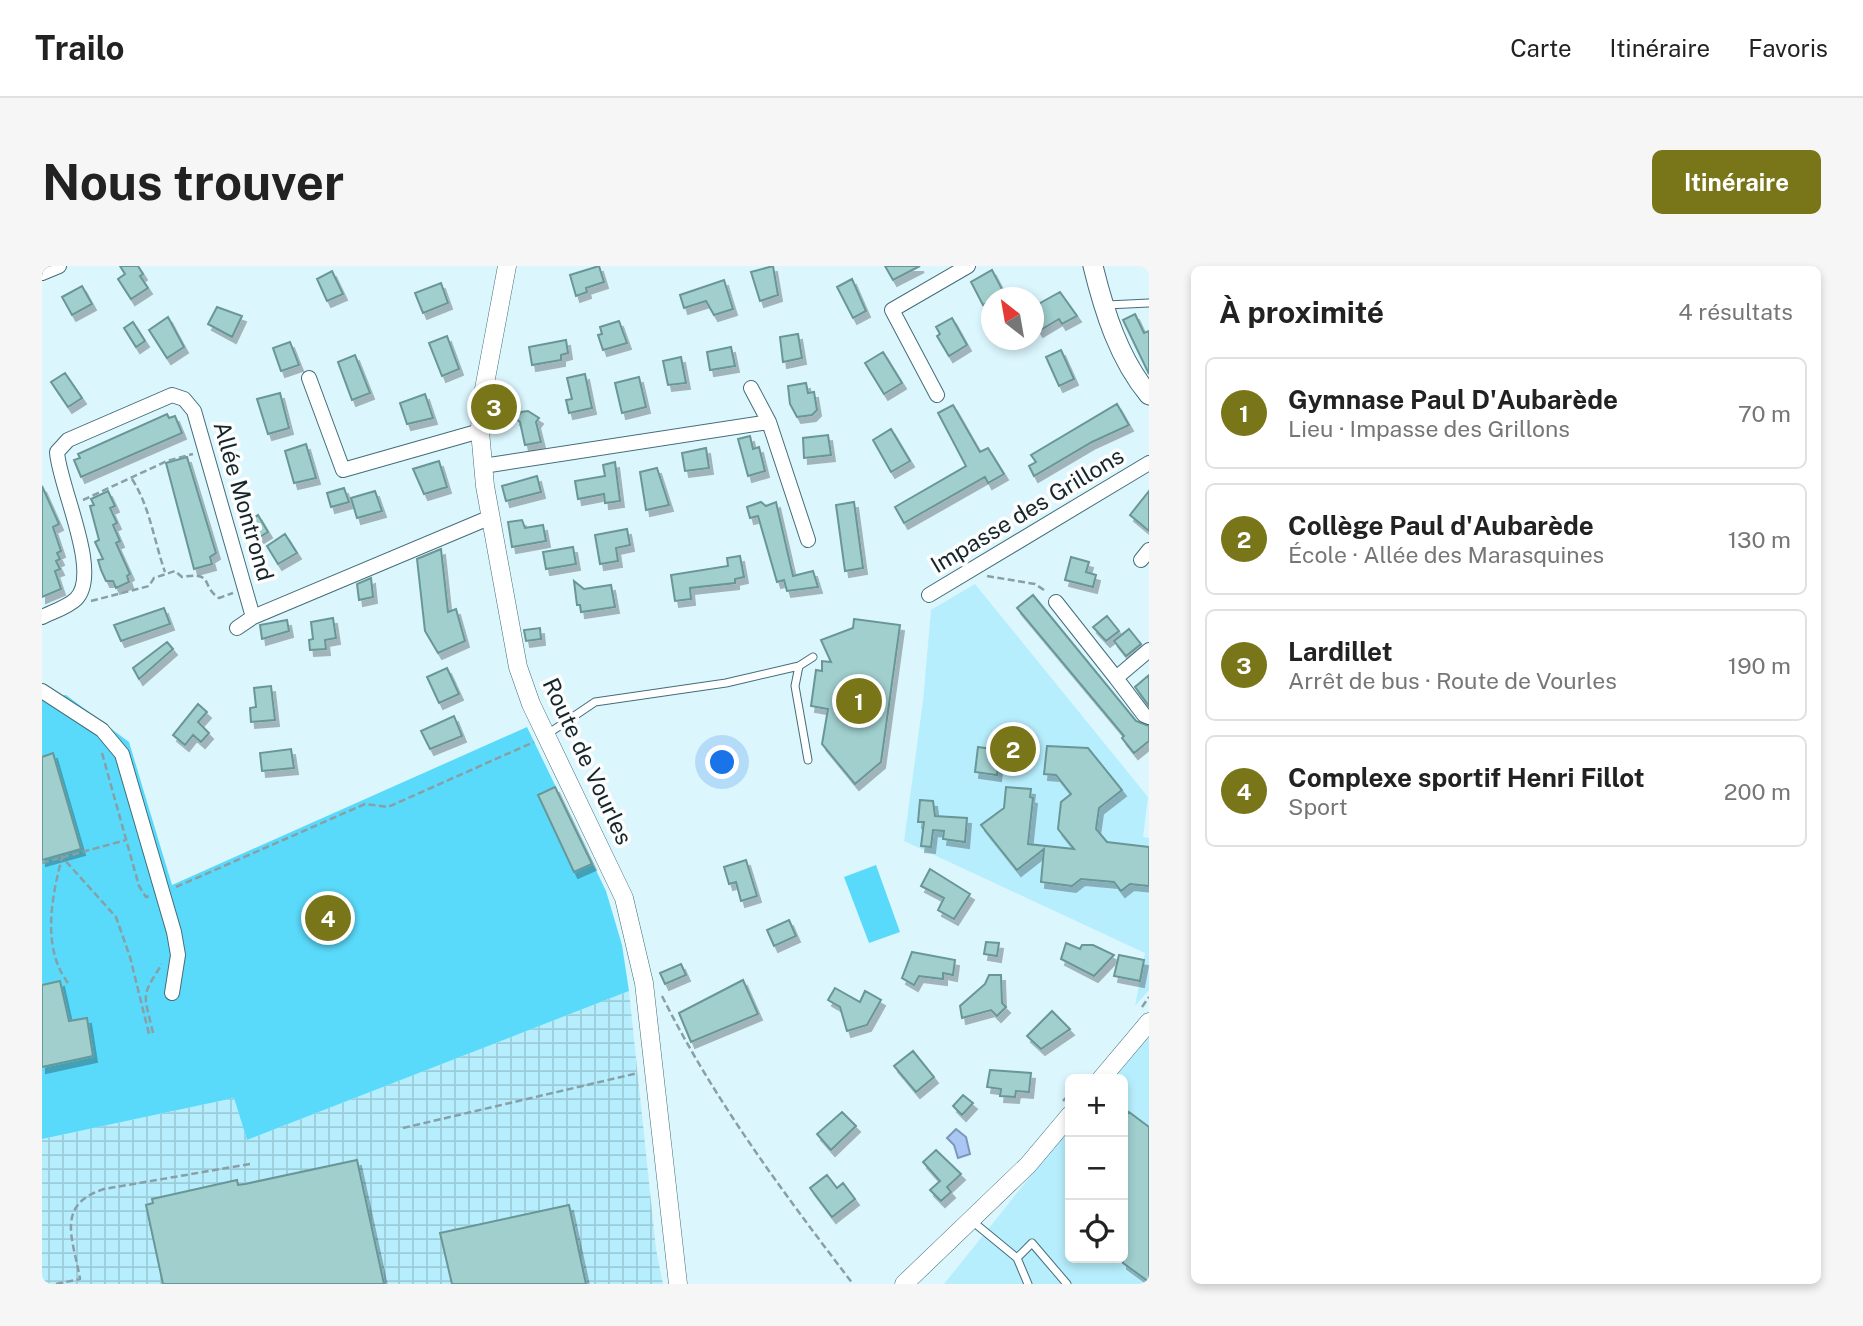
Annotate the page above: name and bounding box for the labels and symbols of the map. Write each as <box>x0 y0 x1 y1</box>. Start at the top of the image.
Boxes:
north arrow <box>981 287 1044 350</box>
pin: 3 <box>471 381 517 433</box>
street label: Allée Montrond <box>208 418 280 584</box>
street label: Impasse des Grillons <box>926 442 1128 578</box>
street label: Route de Vourles <box>538 673 638 849</box>
pin: 1 <box>836 675 882 727</box>
pin: 2 <box>990 723 1036 775</box>
your location <box>705 745 739 779</box>
pin: 4 <box>305 892 351 944</box>

